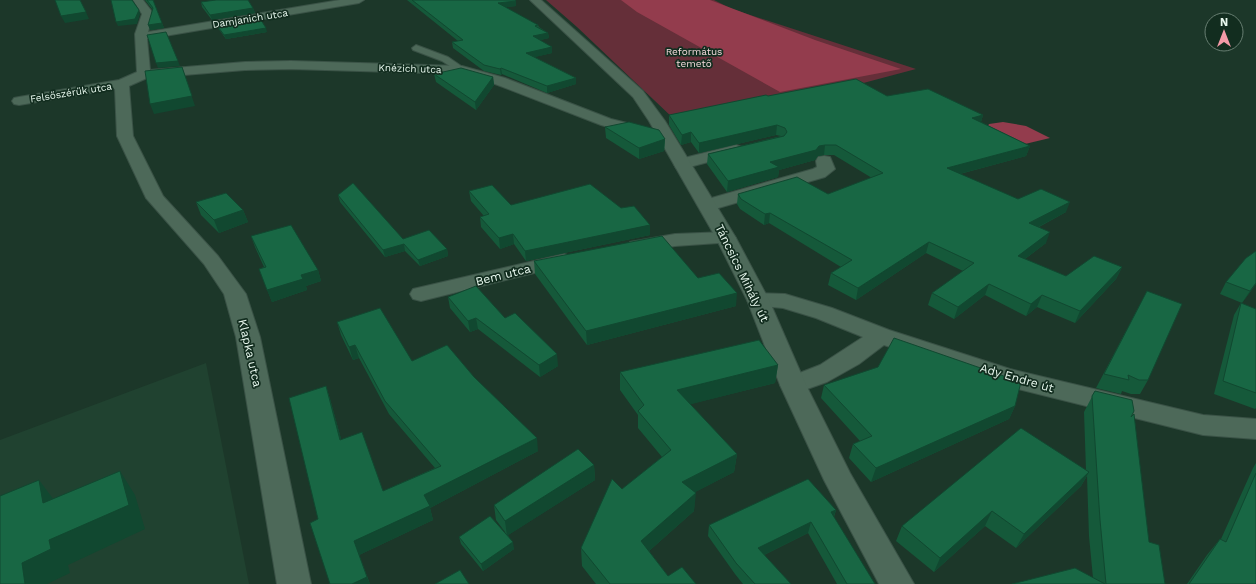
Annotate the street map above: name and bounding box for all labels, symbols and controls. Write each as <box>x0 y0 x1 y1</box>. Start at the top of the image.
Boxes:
street label: Damjanich utca <box>211 7 289 30</box>
north arrow <box>1204 12 1244 52</box>
text: N <box>1220 16 1228 29</box>
park label: Református temető <box>666 46 722 69</box>
street label: Knézich utca <box>378 62 442 75</box>
street label: Felsőszérűk utca <box>29 81 113 104</box>
street label: Táncsics Mihály út <box>712 222 772 324</box>
street label: Bem utca <box>474 261 532 289</box>
street label: Klapka utca <box>235 318 265 388</box>
street label: Ady Endre út <box>978 361 1056 395</box>

